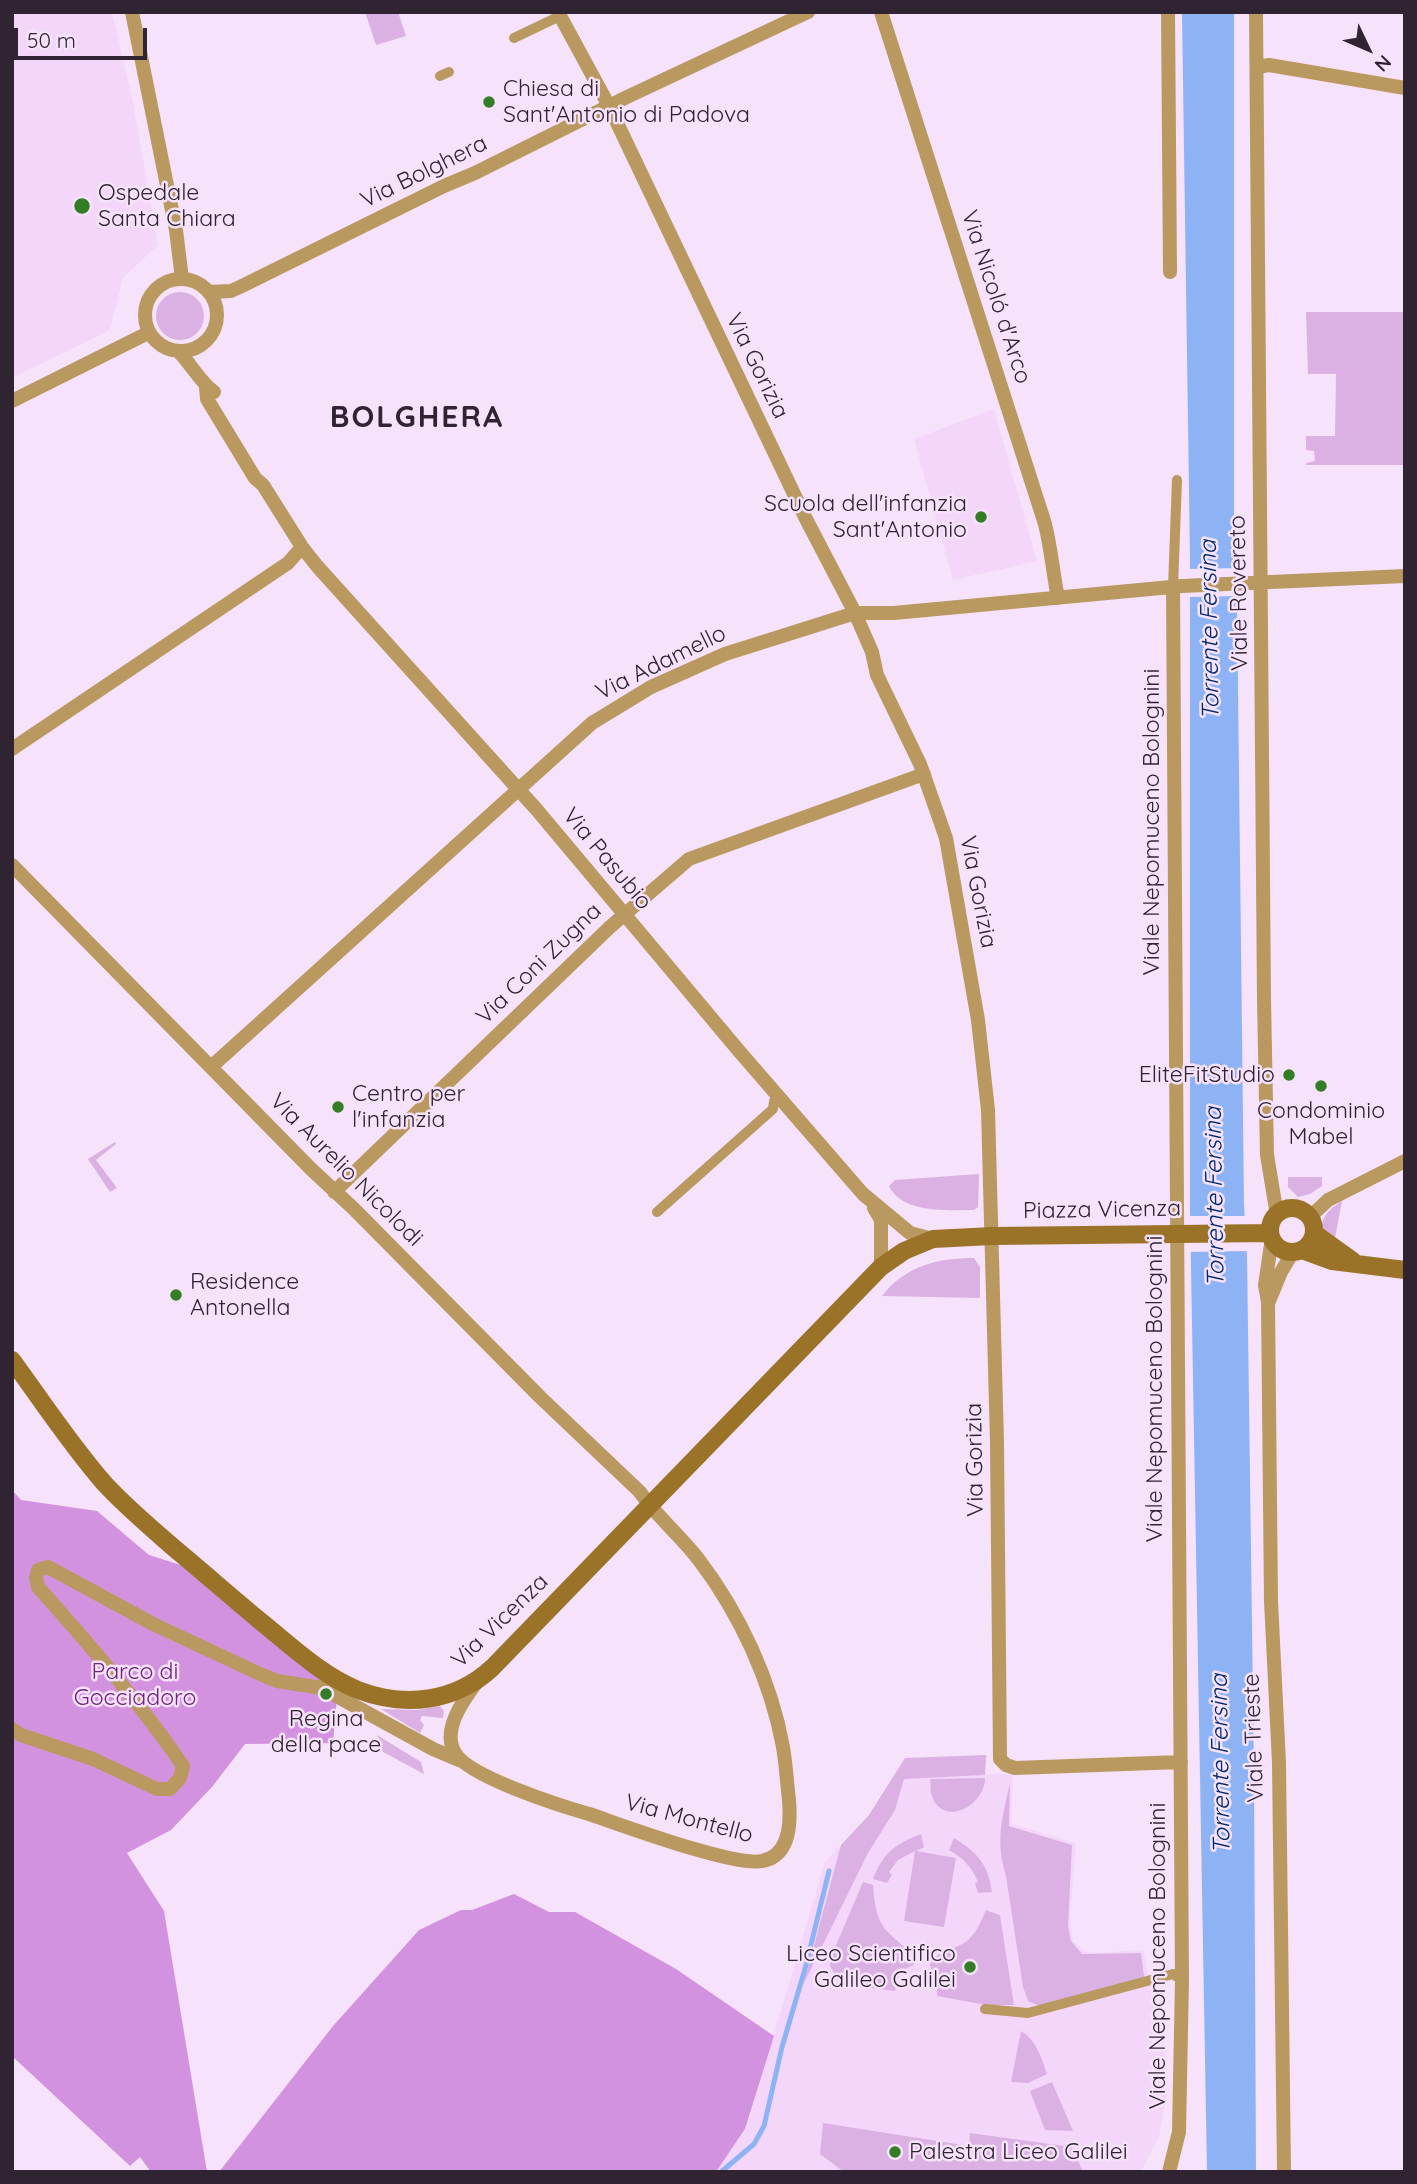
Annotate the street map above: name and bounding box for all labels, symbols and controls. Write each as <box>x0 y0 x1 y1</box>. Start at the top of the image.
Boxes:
scale bar <box>18 14 150 58</box>
north arrow <box>1333 14 1403 84</box>
text: 50 m <box>27 27 76 53</box>
text: N <box>1370 50 1397 77</box>
place label: Chiesa di Sant'Antonio di Padova <box>503 75 750 129</box>
marker: Chiesa di Sant'Antonio di Padova <box>481 94 497 110</box>
street label: Via Bolghera <box>356 130 492 214</box>
place label: Ospedale Santa Chiara <box>98 179 236 233</box>
marker: Ospedale Santa Chiara <box>72 196 92 216</box>
street label: Via Nicoló d'Arco <box>955 207 1037 387</box>
street label: Via Gorizia <box>720 309 794 423</box>
district label: BOLGHERA <box>331 400 503 436</box>
place label: Scuola dell'infanzia Sant'Antonio <box>764 490 967 544</box>
marker: Scuola dell'infanzia Sant'Antonio <box>973 509 989 525</box>
street label: Viale Rovereto <box>1224 515 1254 671</box>
water label: Torrente Fersina <box>1194 540 1226 720</box>
street label: Via Adamello <box>591 620 731 706</box>
street label: Viale Nepomuceno Bolognini <box>1138 668 1166 976</box>
street label: Via Pasubio <box>556 802 658 916</box>
street label: Via Gorizia <box>954 833 1002 951</box>
street label: Via Coni Zugna <box>471 897 607 1031</box>
place label: EliteFitStudio <box>1139 1061 1275 1089</box>
marker: EliteFitStudio <box>1281 1067 1297 1083</box>
marker: Condominio Mabel <box>1313 1078 1329 1094</box>
place label: Centro per l'infanzia <box>352 1080 465 1134</box>
street label: Via Aurelio Nicolodi <box>264 1088 428 1252</box>
place label: Condominio Mabel <box>1257 1097 1385 1151</box>
marker: Centro per l'infanzia <box>330 1099 346 1115</box>
water label: Torrente Fersina <box>1199 1107 1231 1287</box>
street label: Piazza Vicenza <box>1023 1195 1181 1225</box>
street label: Viale Nepomuceno Bolognini <box>1141 1235 1169 1543</box>
place label: Residence Antonella <box>190 1268 299 1322</box>
marker: Residence Antonella <box>168 1287 184 1303</box>
street label: Via Gorizia <box>960 1403 990 1517</box>
street label: Via Vicenza <box>446 1568 554 1674</box>
park label: Parco di Gocciadoro <box>74 1658 196 1712</box>
street label: Viale Trieste <box>1238 1673 1270 1803</box>
water label: Torrente Fersina <box>1205 1674 1237 1854</box>
marker: Regina della pace <box>318 1686 334 1702</box>
place label: Regina della pace <box>271 1705 381 1759</box>
street label: Via Montello <box>622 1789 756 1849</box>
street label: Viale Nepomuceno Bolognini <box>1144 1802 1172 2110</box>
place label: Liceo Scientifico Galileo Galilei <box>786 1940 956 1994</box>
marker: Liceo Scientifico Galileo Galilei <box>962 1959 978 1975</box>
place label: Palestra Liceo Galilei <box>909 2138 1128 2166</box>
marker: Palestra Liceo Galilei <box>887 2144 903 2160</box>

